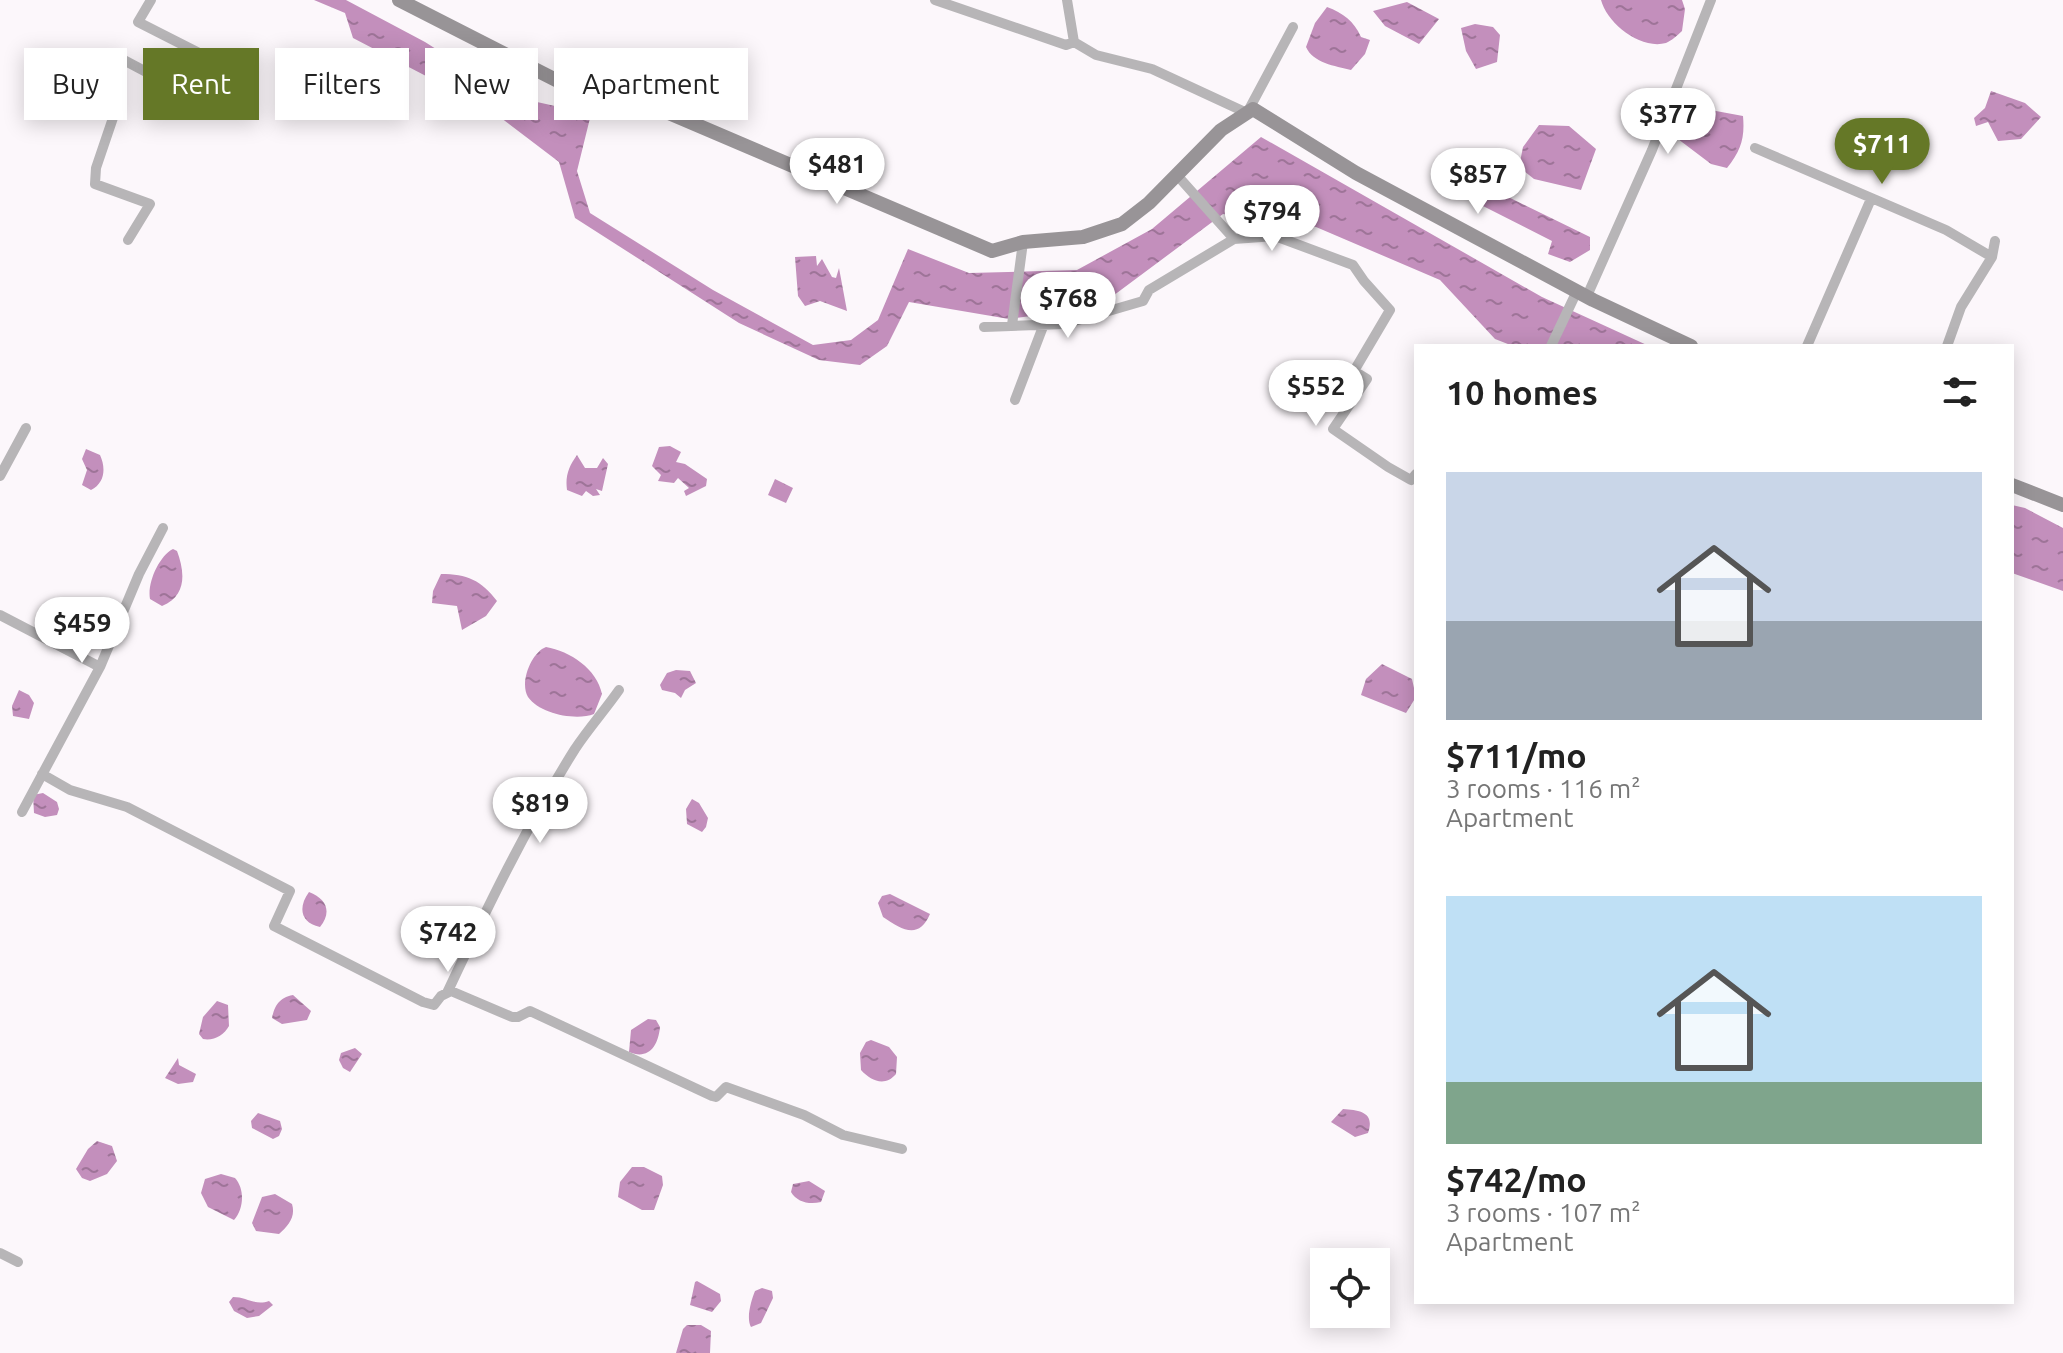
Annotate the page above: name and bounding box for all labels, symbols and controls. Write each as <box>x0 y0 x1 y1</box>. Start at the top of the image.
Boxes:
chip: Buy <box>24 48 127 120</box>
chip: Rent <box>143 48 259 120</box>
chip: Filters <box>275 48 409 120</box>
chip: New <box>425 48 538 120</box>
chip: Apartment <box>554 48 748 120</box>
pin: $377 <box>1621 88 1715 156</box>
text: $377 <box>1639 99 1697 128</box>
pin: $711 <box>1835 118 1929 186</box>
text: $711 <box>1853 129 1911 158</box>
pin: $481 <box>790 138 884 206</box>
pin: $857 <box>1431 148 1525 216</box>
text: $481 <box>808 149 866 178</box>
text: $857 <box>1449 159 1507 188</box>
pin: $794 <box>1225 185 1319 253</box>
text: $794 <box>1243 196 1301 225</box>
pin: $768 <box>1021 272 1115 340</box>
text: $768 <box>1039 283 1097 312</box>
pin: $552 <box>1269 360 1363 428</box>
icon: filters <box>1938 370 1982 414</box>
text: $552 <box>1287 371 1345 400</box>
text: 10 homes <box>1446 373 1598 411</box>
icon: home <box>1642 524 1786 668</box>
pin: $459 <box>35 597 129 665</box>
text: $459 <box>53 608 111 637</box>
text: $711/mo <box>1446 736 1587 774</box>
text: 3 rooms · 116 m² <box>1446 774 1641 803</box>
pin: $819 <box>493 777 587 845</box>
text: $819 <box>511 788 569 817</box>
text: Apartment <box>1446 803 1573 832</box>
pin: $742 <box>401 906 495 974</box>
text: $742 <box>419 917 477 946</box>
icon: home <box>1642 948 1786 1092</box>
text: $742/mo <box>1446 1160 1587 1198</box>
text: 3 rooms · 107 m² <box>1446 1198 1641 1227</box>
text: Apartment <box>1446 1227 1573 1256</box>
map controls <box>1310 1248 1390 1328</box>
button: locate <box>1310 1248 1390 1328</box>

